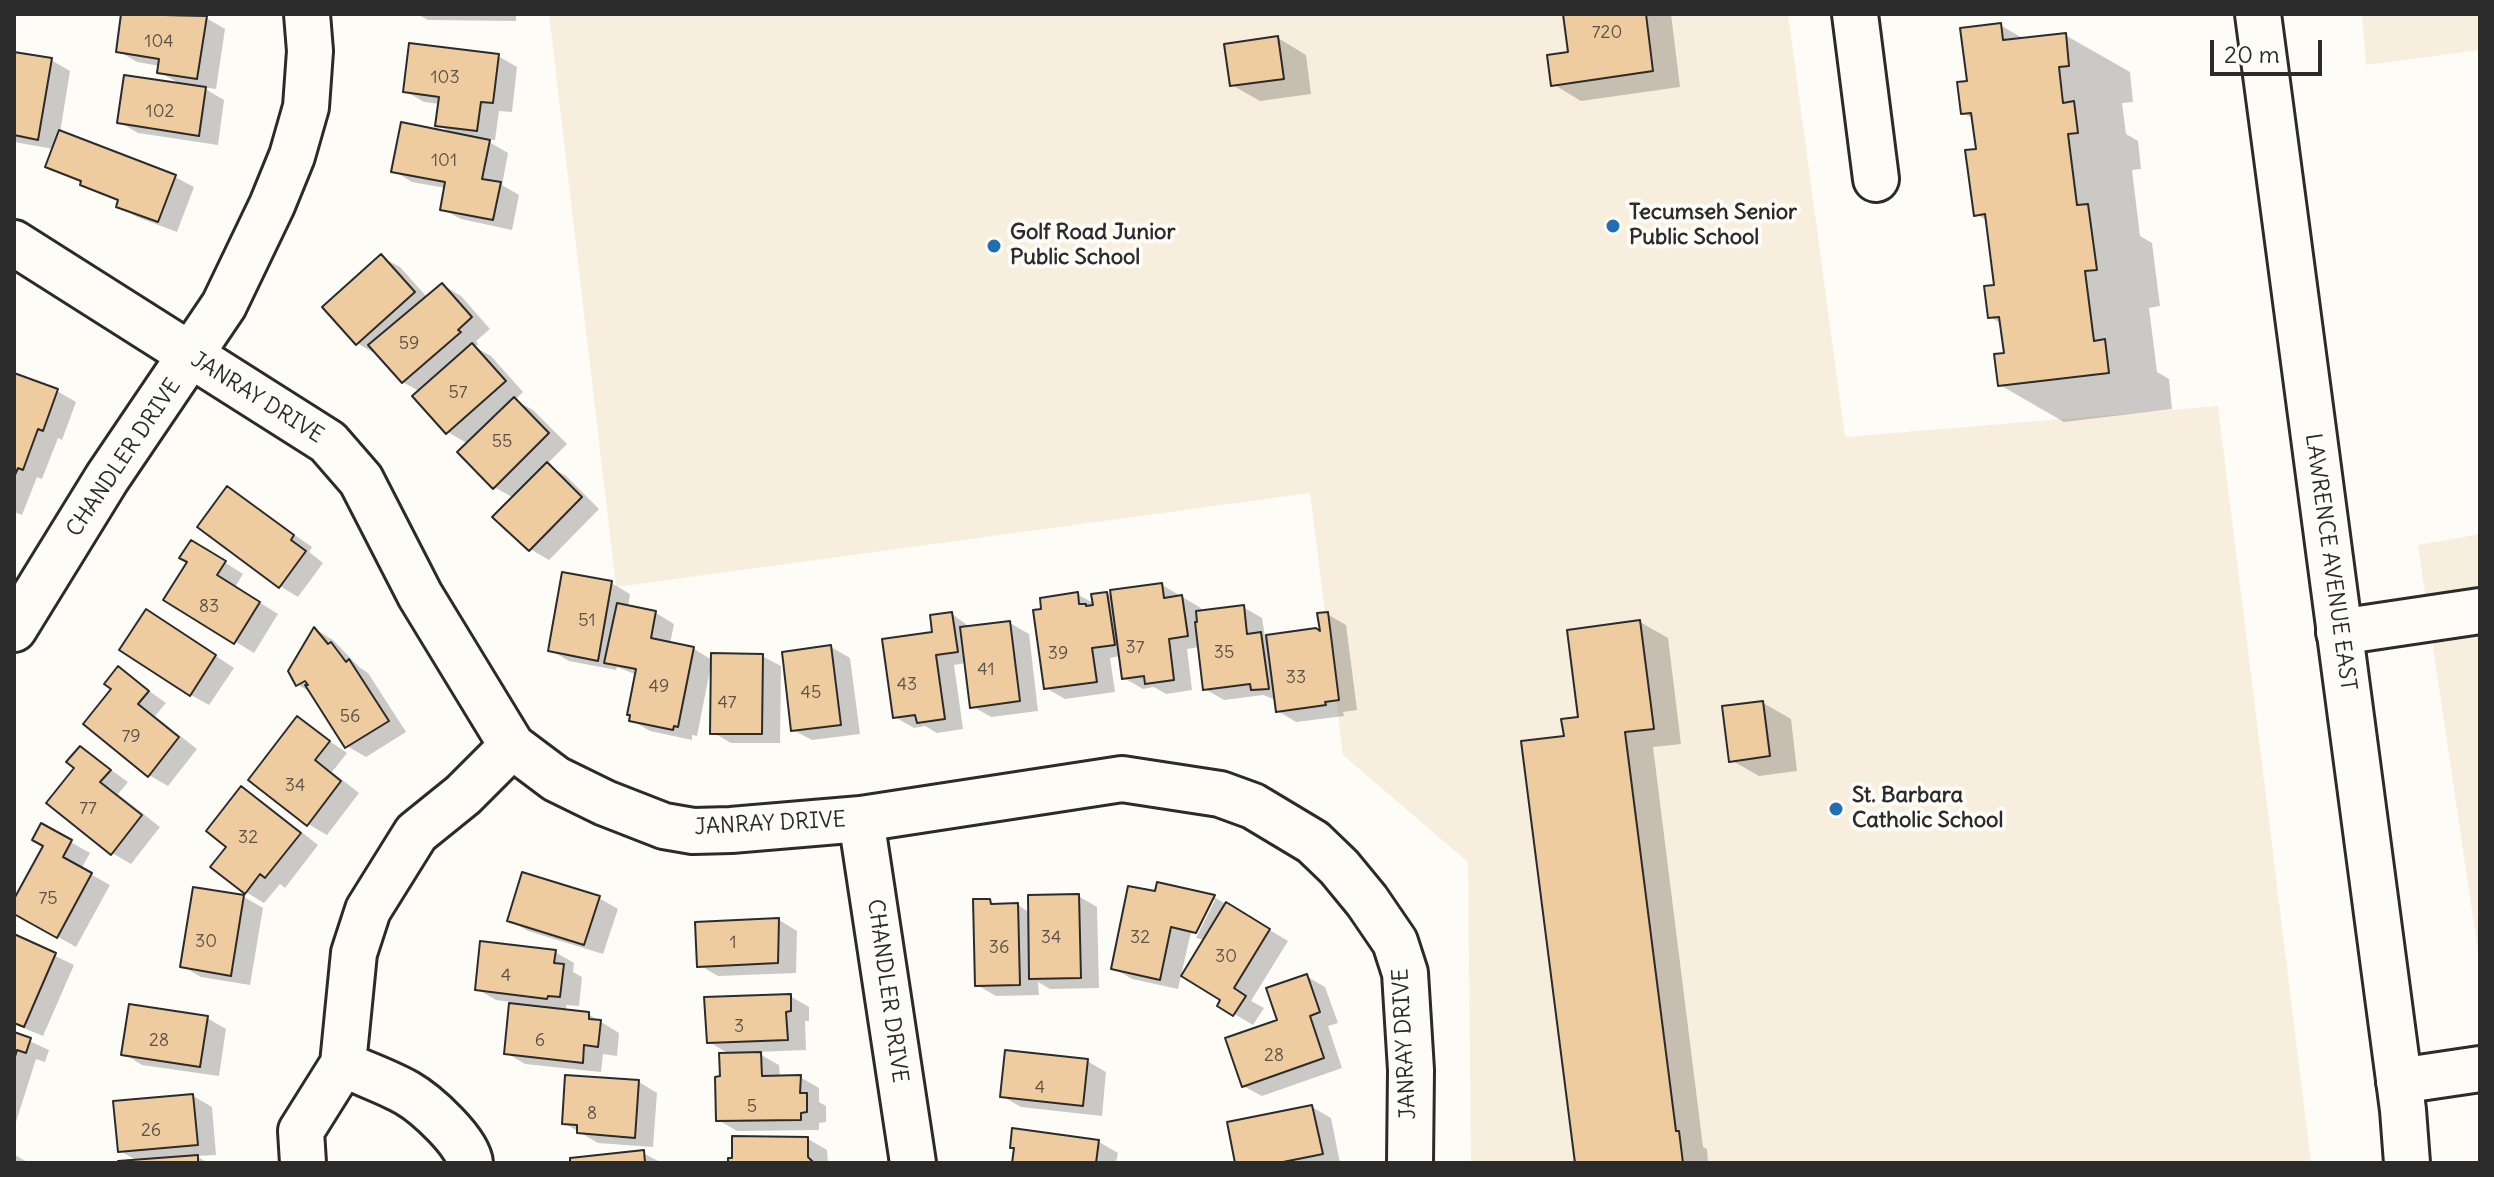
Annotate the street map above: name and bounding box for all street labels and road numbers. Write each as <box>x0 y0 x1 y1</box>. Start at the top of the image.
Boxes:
street label: JANRAY DRIVE <box>186 347 328 449</box>
street label: CHANDLER DRIVE <box>61 374 187 542</box>
street label: LAWRENCE AVENUE EAST <box>2299 432 2361 692</box>
street label: JANRAY DRIVE <box>694 807 846 841</box>
street label: CHANDLER DRIVE <box>861 898 913 1084</box>
street label: JANRAY DRIVE <box>1388 968 1422 1120</box>

